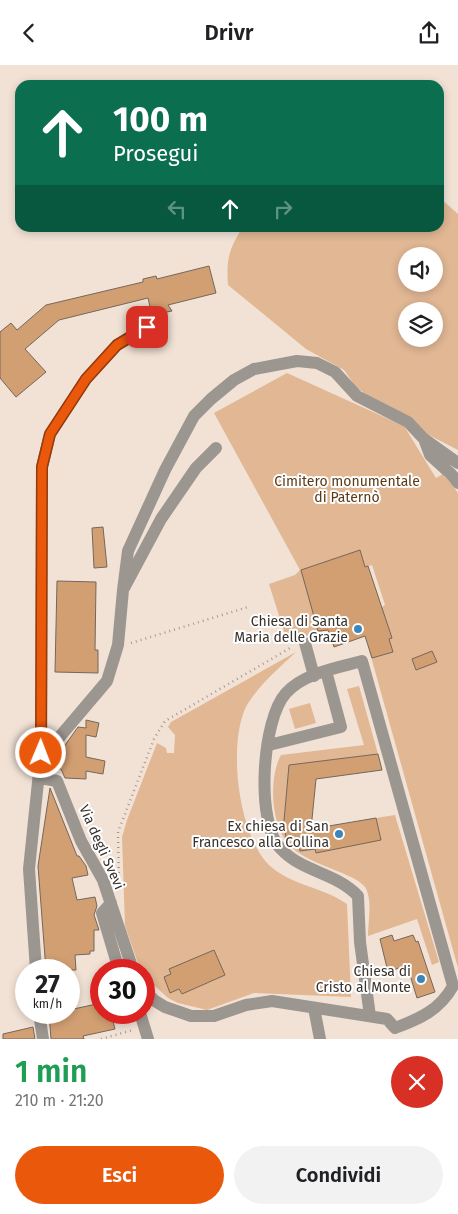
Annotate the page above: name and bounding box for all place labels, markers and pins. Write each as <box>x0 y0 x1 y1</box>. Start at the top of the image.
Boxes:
pin <box>126 306 168 348</box>
place label: Chiesa di Santa Maria delle Grazie <box>234 613 348 646</box>
marker: Chiesa di Santa Maria delle Grazie <box>352 623 364 635</box>
place label: Ex chiesa di San Francesco alla Collina <box>192 818 329 851</box>
marker: Ex chiesa di San Francesco alla Collina <box>333 828 345 840</box>
place label: Chiesa di Cristo al Monte <box>316 963 411 996</box>
marker: Chiesa di Cristo al Monte <box>415 973 427 985</box>

